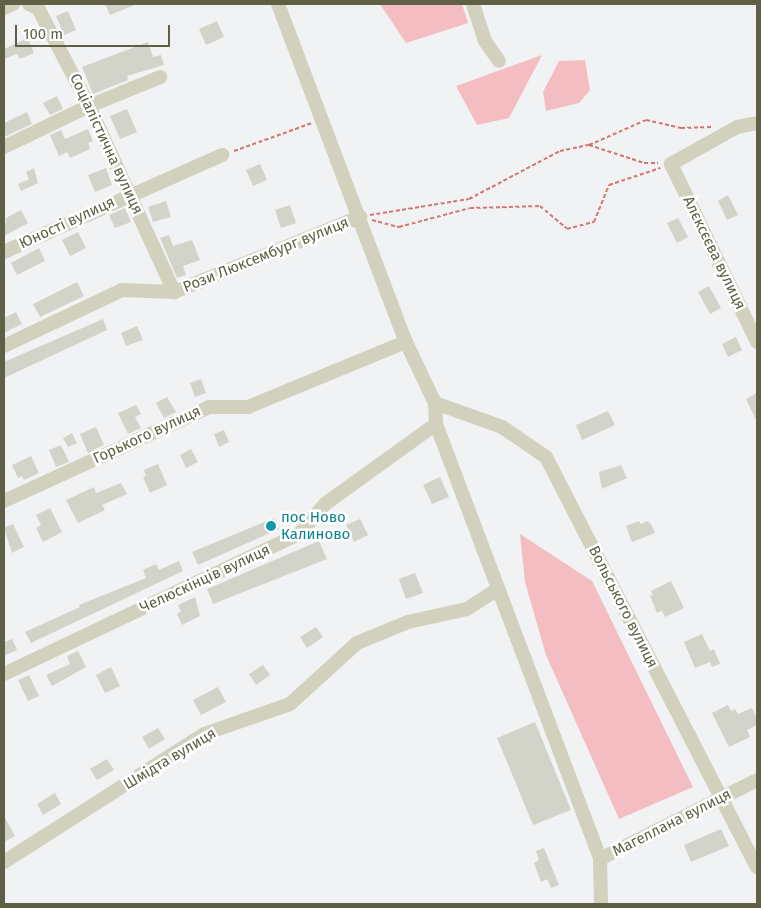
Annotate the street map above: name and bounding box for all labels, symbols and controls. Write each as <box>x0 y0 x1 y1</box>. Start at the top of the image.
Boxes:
scale bar <box>18 15 172 47</box>
text: 100 m <box>23 25 63 43</box>
street label: Соціалістична вулиця <box>65 71 147 217</box>
street label: Юності вулиця <box>16 193 118 253</box>
street label: Алєксєєва вулиця <box>679 193 749 313</box>
street label: Рози Люксембург вулиця <box>181 213 351 297</box>
street label: Горького вулиця <box>90 402 204 468</box>
place label: пос Ново Калиново <box>281 508 350 543</box>
marker: пос Ново Калиново <box>265 520 277 532</box>
street label: Челюскінців вулиця <box>137 541 273 617</box>
street label: Вольського вулиця <box>584 543 662 671</box>
street label: Шмідта вулиця <box>120 724 220 794</box>
street label: Магеллана вулиця <box>610 785 734 861</box>

